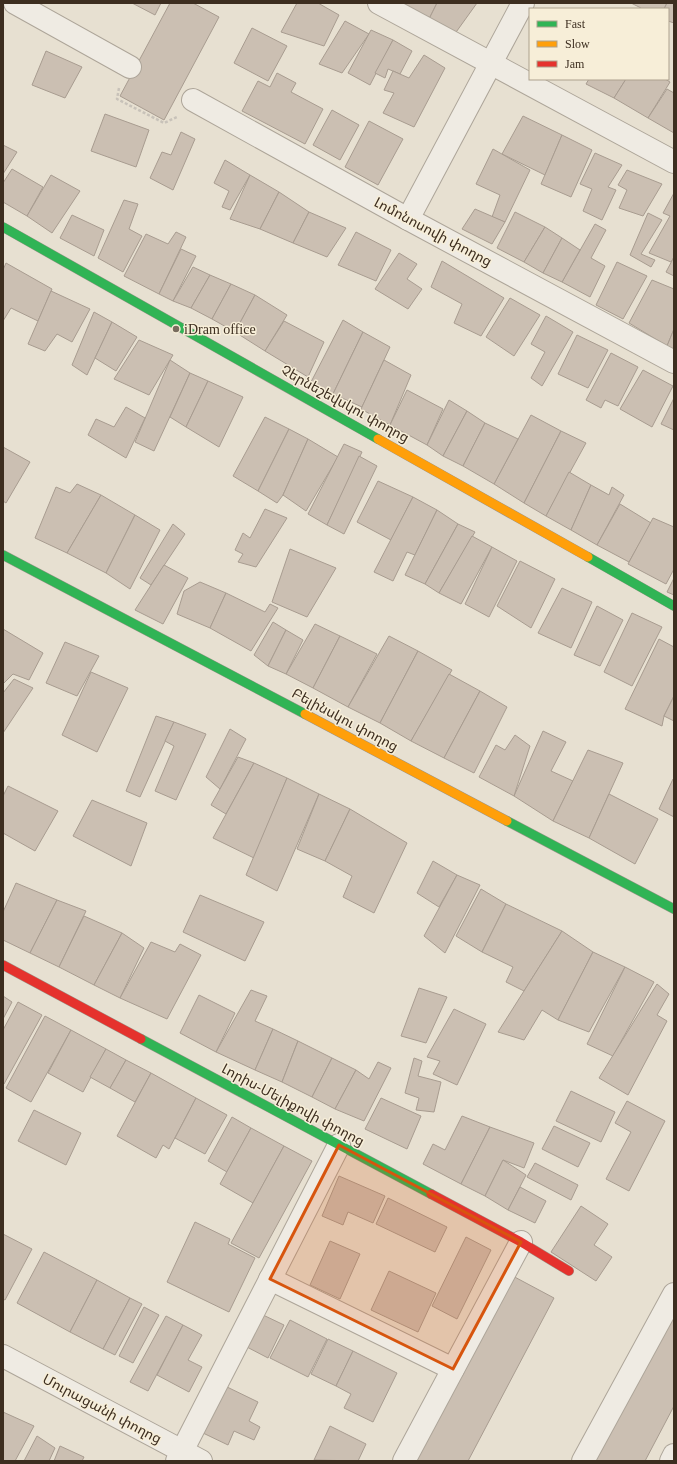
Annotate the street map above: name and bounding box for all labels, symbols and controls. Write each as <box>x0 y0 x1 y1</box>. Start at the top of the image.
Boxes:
legend <box>529 8 669 80</box>
text: Fast <box>565 17 586 31</box>
text: Slow <box>565 37 590 51</box>
text: Jam <box>565 57 585 71</box>
street label: Լոմոնոսովի փողոց <box>372 195 494 269</box>
place label: iDram office <box>184 322 256 337</box>
marker: iDram office <box>171 324 181 334</box>
street label: Չերնեշեվսկու փողոց <box>278 363 412 445</box>
street label: Բելինսկու փողոց <box>289 686 401 754</box>
street label: Լորիս-Մելիքովի փողոց <box>219 1061 367 1149</box>
street label: Մուրացանի փողոց <box>40 1371 164 1447</box>

